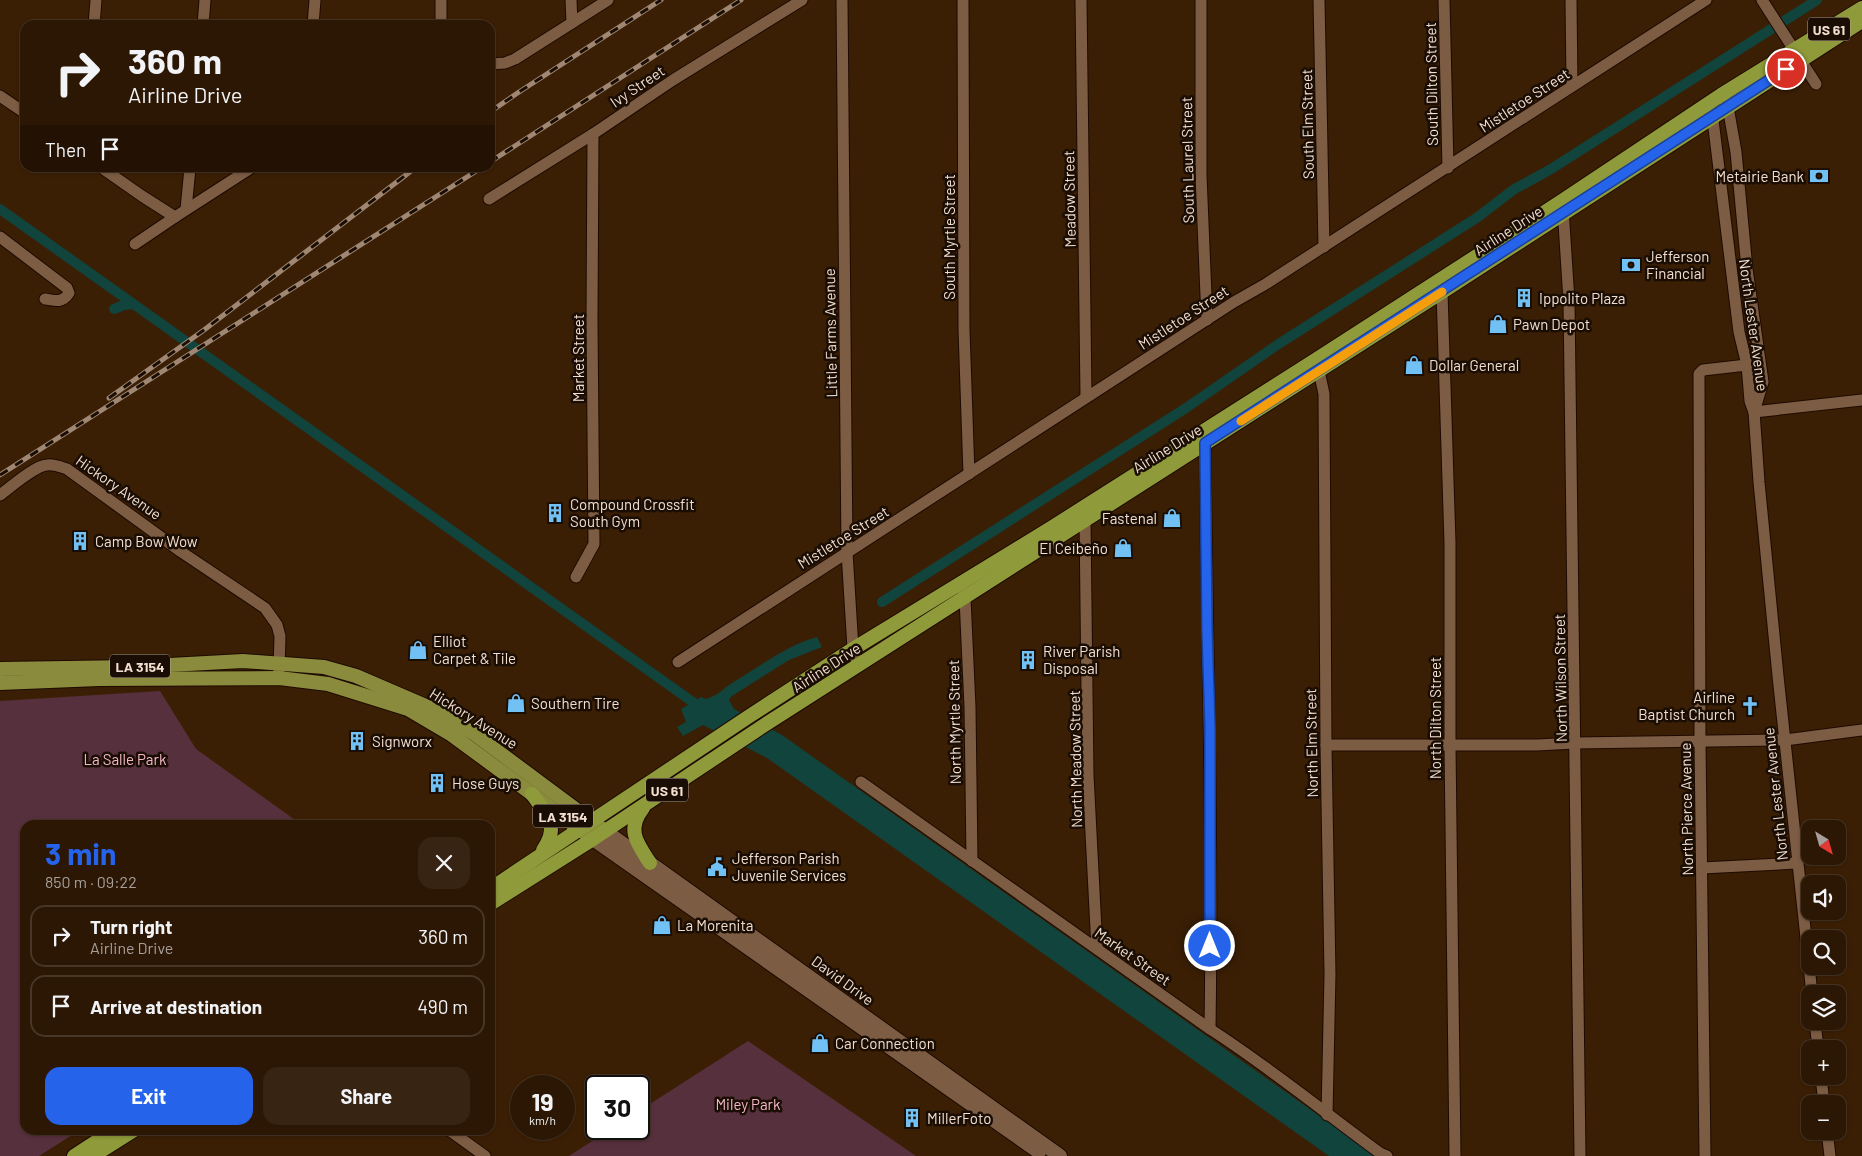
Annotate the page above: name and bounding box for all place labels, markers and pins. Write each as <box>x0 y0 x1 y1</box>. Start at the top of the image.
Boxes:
pin <box>1765 48 1807 90</box>
bank icon: Metairie Bank <box>1808 165 1830 187</box>
place label: Metairie Bank <box>1716 167 1804 185</box>
place label: Jefferson Financial <box>1646 247 1709 282</box>
bank icon: Jefferson Financial <box>1620 254 1642 276</box>
building icon: Ippolito Plaza <box>1513 287 1535 309</box>
place label: Ippolito Plaza <box>1539 289 1626 307</box>
shop icon: Pawn Depot <box>1487 313 1509 335</box>
place label: Pawn Depot <box>1513 315 1590 333</box>
shop icon: Dollar General <box>1403 354 1425 376</box>
place label: Dollar General <box>1429 356 1519 374</box>
place label: Compound Crossfit South Gym <box>570 495 695 530</box>
building icon: Compound Crossfit South Gym <box>544 502 566 524</box>
shop icon: Fastenal <box>1161 507 1183 529</box>
place label: Fastenal <box>1102 509 1157 527</box>
building icon: Camp Bow Wow <box>69 530 91 552</box>
place label: Camp Bow Wow <box>95 532 198 550</box>
shop icon: El Ceibeño <box>1112 537 1134 559</box>
place label: El Ceibeño <box>1039 539 1108 557</box>
place label: Elliot Carpet & Tile <box>433 632 516 667</box>
shop icon: Elliot Carpet & Tile <box>407 639 429 661</box>
place label: River Parish Disposal <box>1043 642 1120 677</box>
building icon: River Parish Disposal <box>1017 649 1039 671</box>
place label: Airline Baptist Church <box>1638 688 1735 723</box>
shop icon: Southern Tire <box>505 692 527 714</box>
place label: Southern Tire <box>531 694 620 712</box>
church icon: Airline Baptist Church <box>1739 695 1761 717</box>
building icon: Signworx <box>346 730 368 752</box>
place label: Signworx <box>372 732 432 750</box>
building icon: Hose Guys <box>426 772 448 794</box>
place label: Hose Guys <box>452 774 519 792</box>
place label: Jefferson Parish Juvenile Services <box>732 849 846 884</box>
public building icon: Jefferson Parish Juvenile Services <box>706 856 728 878</box>
shop icon: La Morenita <box>651 914 673 936</box>
place label: La Morenita <box>677 916 754 934</box>
shop icon: Car Connection <box>809 1032 831 1054</box>
place label: Car Connection <box>835 1034 935 1052</box>
building icon: MillerFoto <box>901 1107 923 1129</box>
place label: MillerFoto <box>927 1109 991 1127</box>

